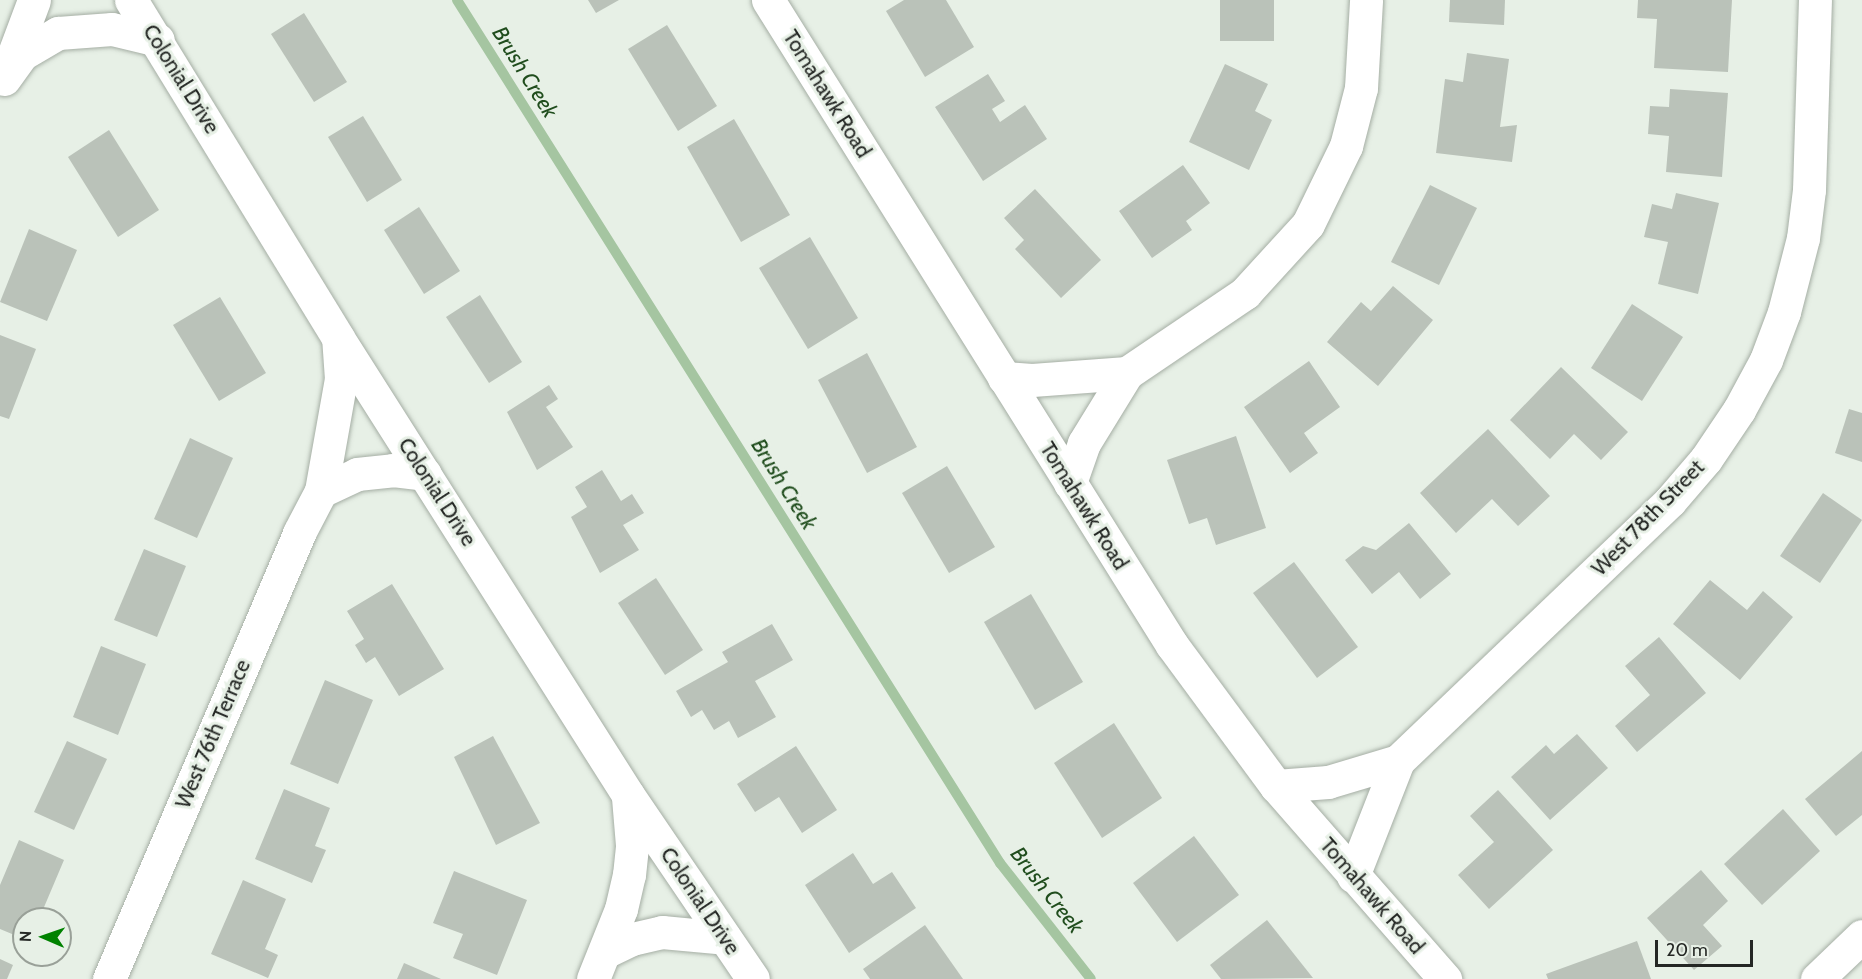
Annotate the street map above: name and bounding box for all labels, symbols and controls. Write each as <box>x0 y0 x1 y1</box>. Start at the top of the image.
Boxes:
street label: Colonial Drive <box>138 20 224 138</box>
water label: Brush Creek <box>487 21 563 123</box>
street label: Tomahawk Road <box>778 26 876 162</box>
street label: Colonial Drive <box>393 433 481 551</box>
water label: Brush Creek <box>746 433 822 535</box>
street label: Tomahawk Road <box>1035 438 1133 574</box>
street label: West 78th Street <box>1587 455 1709 581</box>
street label: West 76th Terrace <box>170 656 256 812</box>
street label: Tomahawk Road <box>1315 833 1429 959</box>
water label: Brush Creek <box>1005 841 1089 939</box>
street label: Colonial Drive <box>655 843 745 959</box>
north arrow <box>12 907 72 967</box>
scale bar <box>1658 928 1756 966</box>
text: N <box>16 930 35 942</box>
text: 20 m <box>1666 939 1708 961</box>

